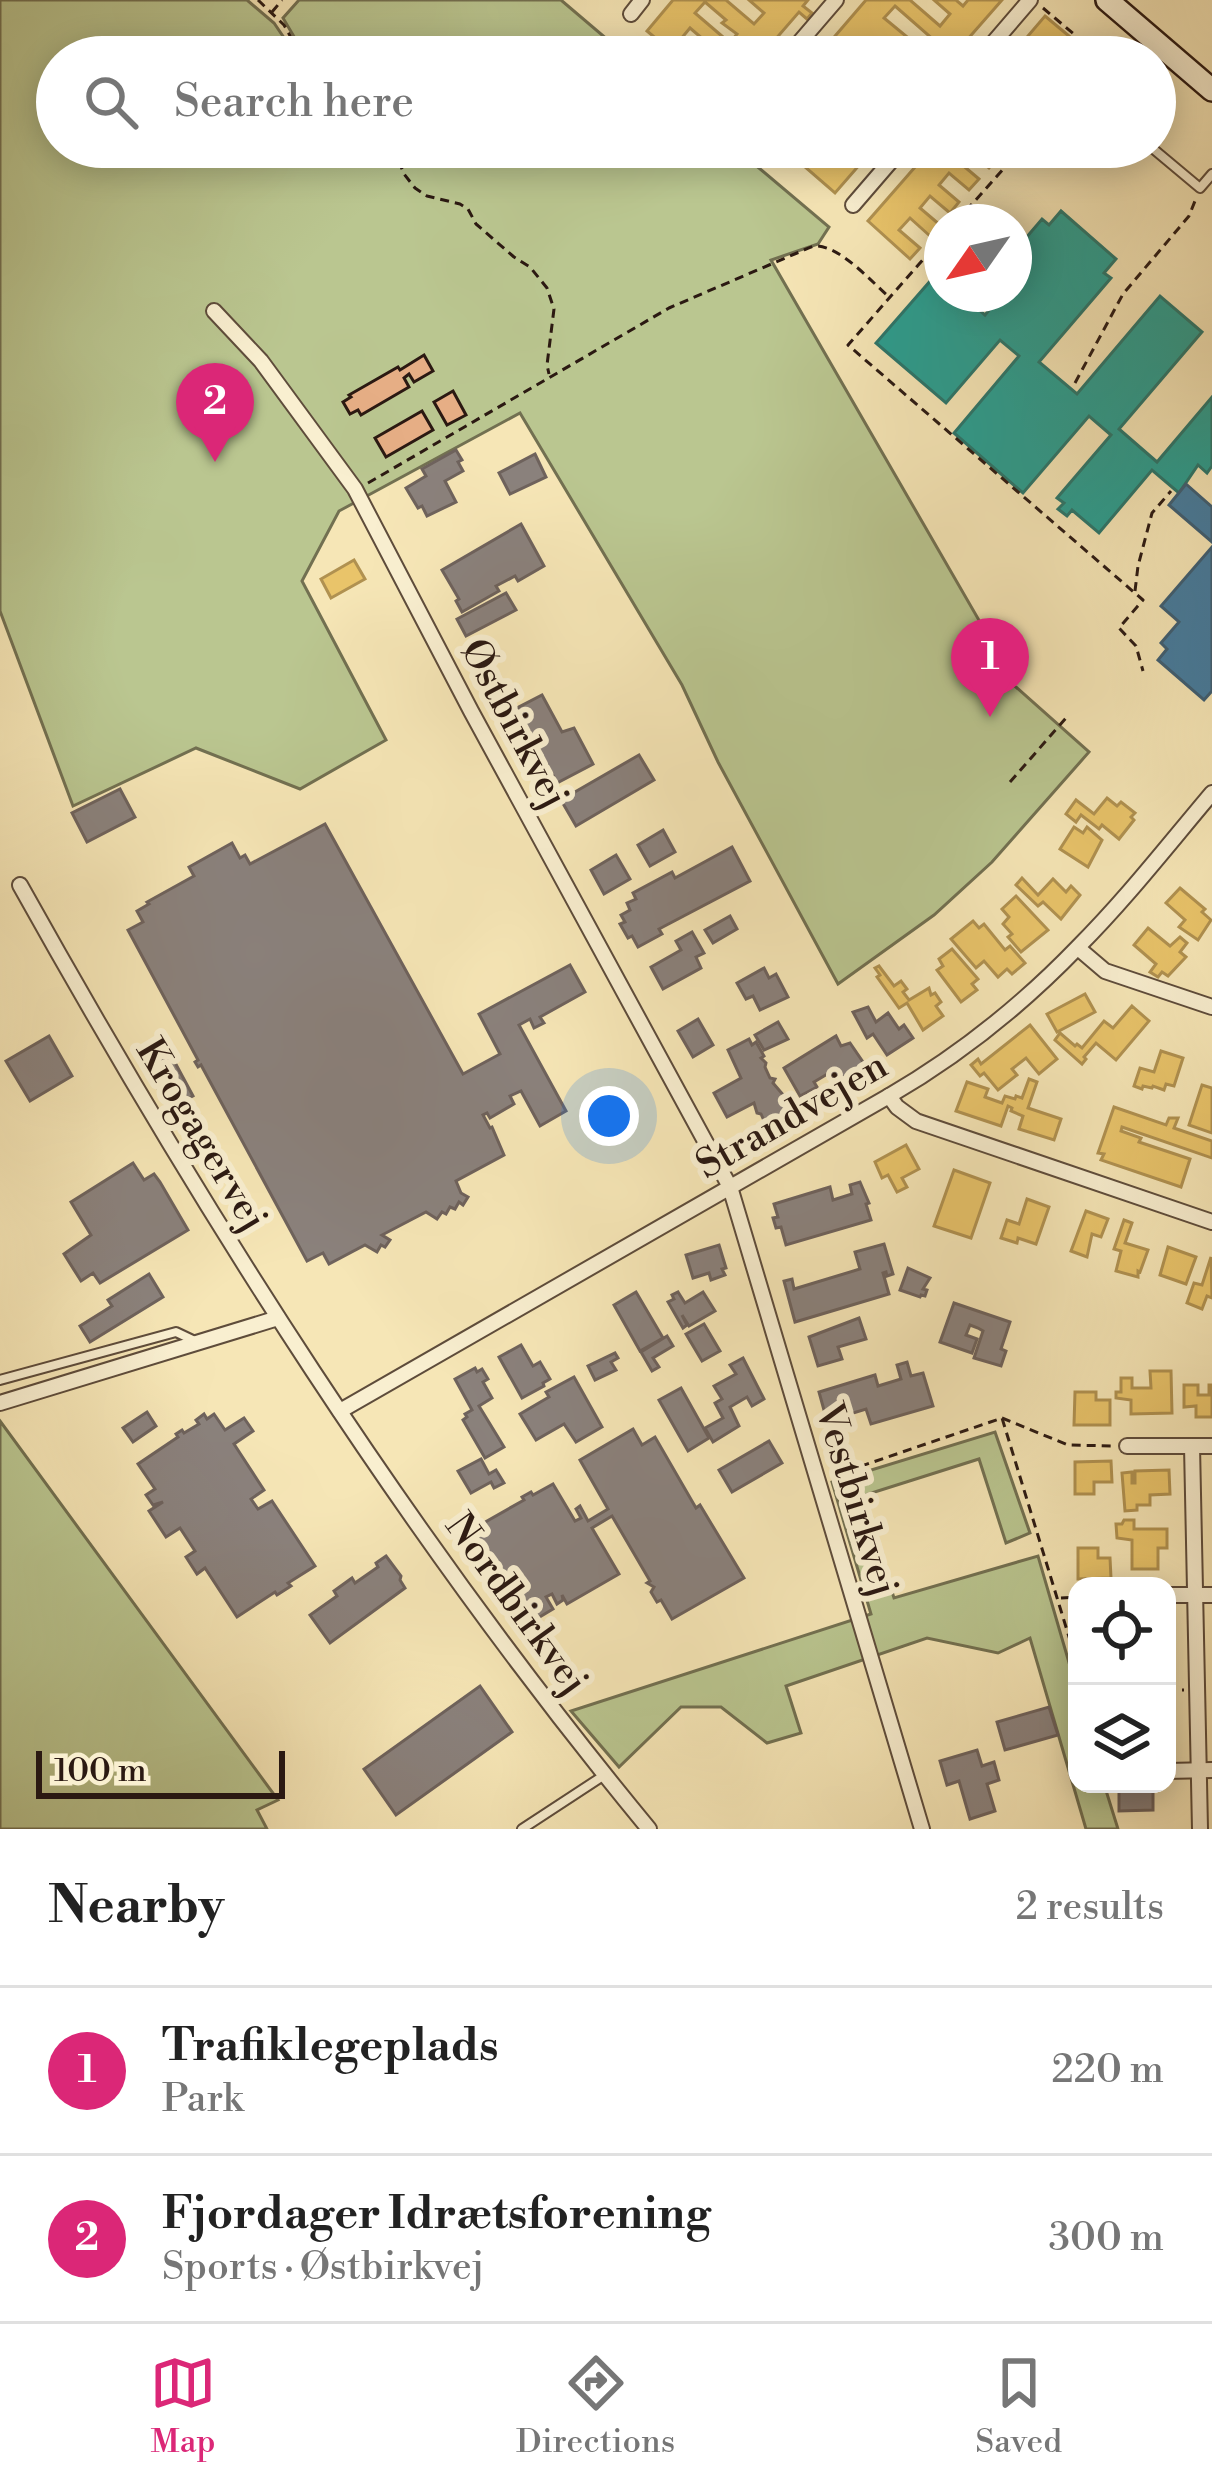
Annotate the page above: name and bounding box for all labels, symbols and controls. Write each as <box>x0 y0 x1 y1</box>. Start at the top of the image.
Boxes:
search box <box>36 36 1176 168</box>
icon: search <box>78 69 144 135</box>
text: Search here <box>174 74 414 131</box>
north arrow <box>924 204 1032 312</box>
pin: 2 <box>176 363 254 462</box>
pin: 1 <box>951 618 1029 717</box>
street label: Østbirkvej <box>449 631 579 817</box>
street label: Krogagervej <box>124 1030 277 1240</box>
street label: Strandvejen <box>688 1042 897 1191</box>
your location <box>579 1086 639 1146</box>
street label: Vestbirkvej <box>803 1396 908 1602</box>
street label: Nordbirkvej <box>434 1504 598 1705</box>
map controls <box>1068 1577 1176 1793</box>
button: locate <box>1068 1577 1176 1685</box>
button: layers <box>1068 1685 1176 1793</box>
scale bar <box>36 1745 285 1798</box>
text: 100 m <box>54 1751 147 1792</box>
text: Nearby <box>48 1875 224 1939</box>
text: 2 results <box>1016 1883 1164 1932</box>
text: Trafiklegeplads <box>162 2018 499 2075</box>
text: 1 <box>78 2046 96 2095</box>
text: 220 m <box>1051 2046 1164 2095</box>
text: Park <box>162 2075 243 2124</box>
text: Fjordager Idrætsforening <box>162 2186 711 2243</box>
text: 2 <box>75 2214 99 2263</box>
text: 300 m <box>1049 2214 1164 2263</box>
text: Sports · Østbirkvej <box>162 2243 484 2292</box>
tab: Map <box>150 2350 216 2463</box>
tab: Directions <box>516 2350 675 2463</box>
tab: Saved <box>975 2350 1062 2463</box>

